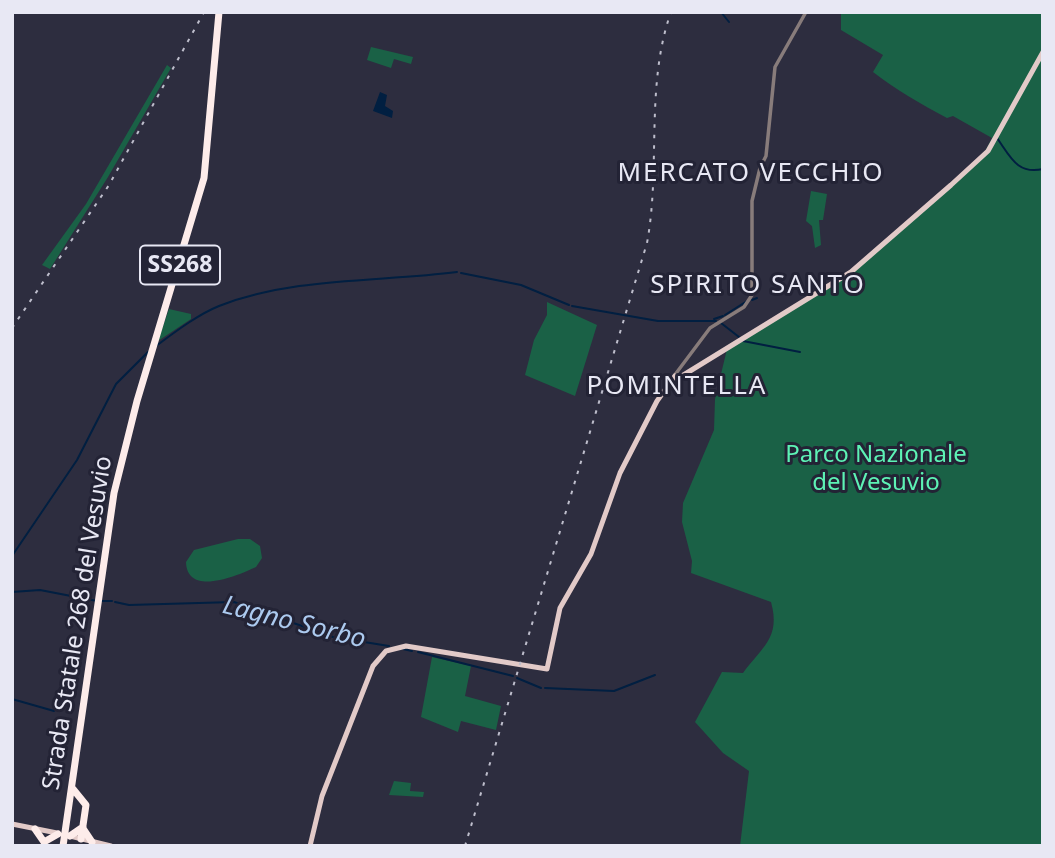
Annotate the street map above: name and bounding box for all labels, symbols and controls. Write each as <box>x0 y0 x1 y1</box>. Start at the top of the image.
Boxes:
district label: MERCATO VECCHIO <box>619 158 883 190</box>
road number: SS268 <box>140 246 220 284</box>
district label: SPIRITO SANTO <box>652 270 864 302</box>
district label: POMINTELLA <box>588 371 766 403</box>
park label: Parco Nazionale del Vesuvio <box>785 441 967 497</box>
street label: Strada Statale 268 del Vesuvio <box>37 454 119 792</box>
water label: Lagno Sorbo <box>219 590 369 656</box>

